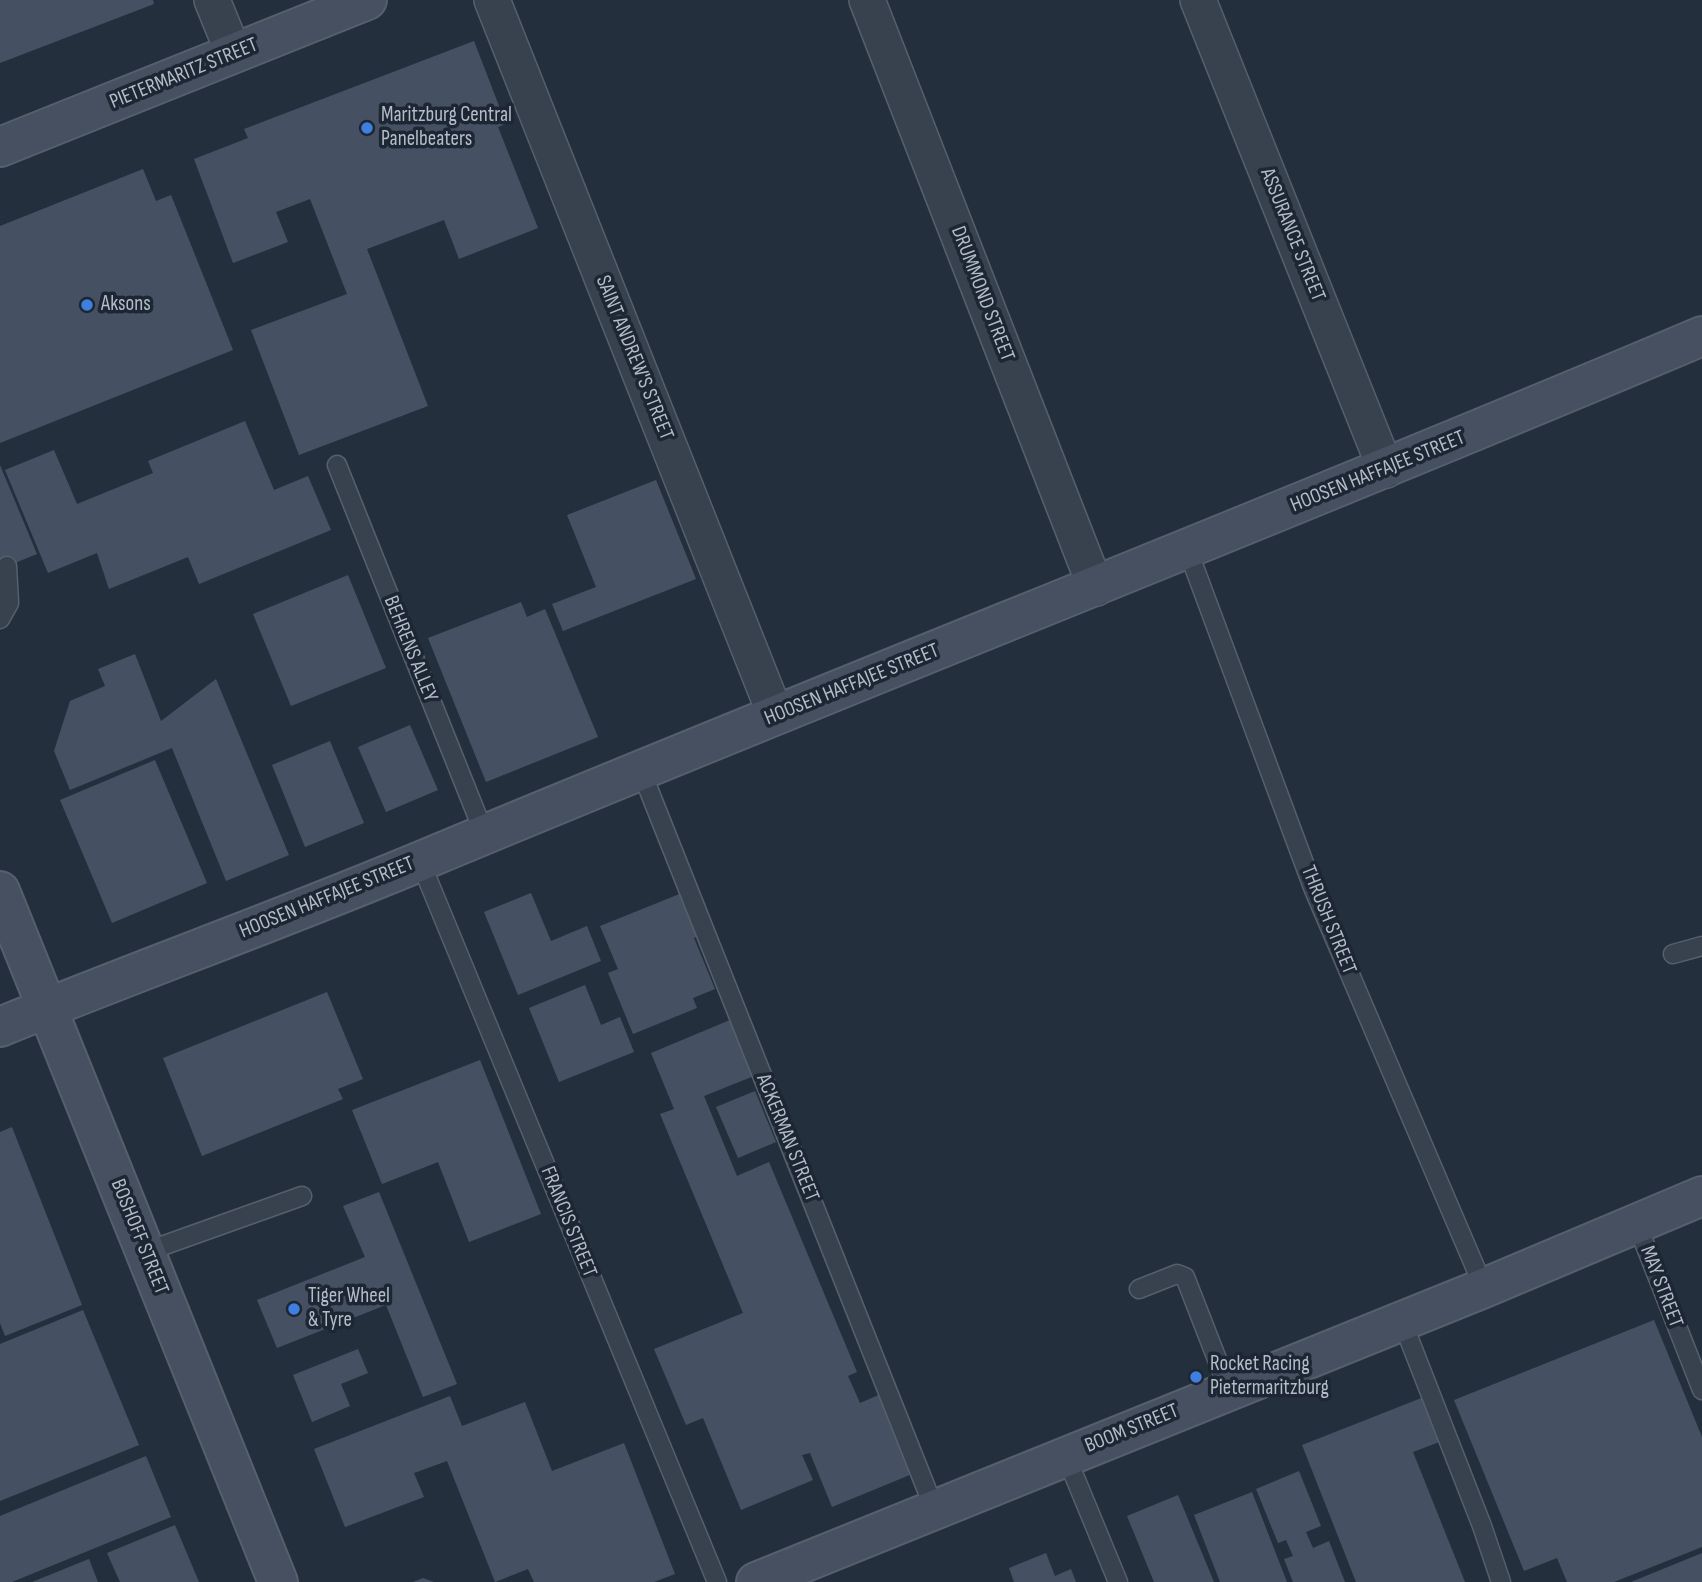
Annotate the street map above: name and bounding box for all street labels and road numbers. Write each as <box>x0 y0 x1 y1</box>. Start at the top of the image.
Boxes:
street label: PIETERMARITZ STREET <box>106 33 262 115</box>
street label: ASSURANCE STREET <box>1254 165 1330 305</box>
street label: DRUMMOND STREET <box>945 223 1019 365</box>
street label: SAINT ANDREW'S STREET <box>589 272 679 444</box>
street label: HOOSEN HAFFAJEE STREET <box>1287 426 1469 518</box>
street label: BEHRENS ALLEY <box>377 592 443 706</box>
street label: HOOSEN HAFFAJEE STREET <box>761 639 943 731</box>
street label: HOOSEN HAFFAJEE STREET <box>236 852 418 944</box>
street label: THRUSH STREET <box>1295 862 1361 978</box>
street label: ACKERMAN STREET <box>750 1071 824 1205</box>
street label: FRANCIS STREET <box>534 1163 602 1281</box>
street label: BOSHOFF STREET <box>104 1176 174 1298</box>
street label: MAY STREET <box>1634 1243 1688 1331</box>
street label: BOOM STREET <box>1081 1399 1183 1459</box>

